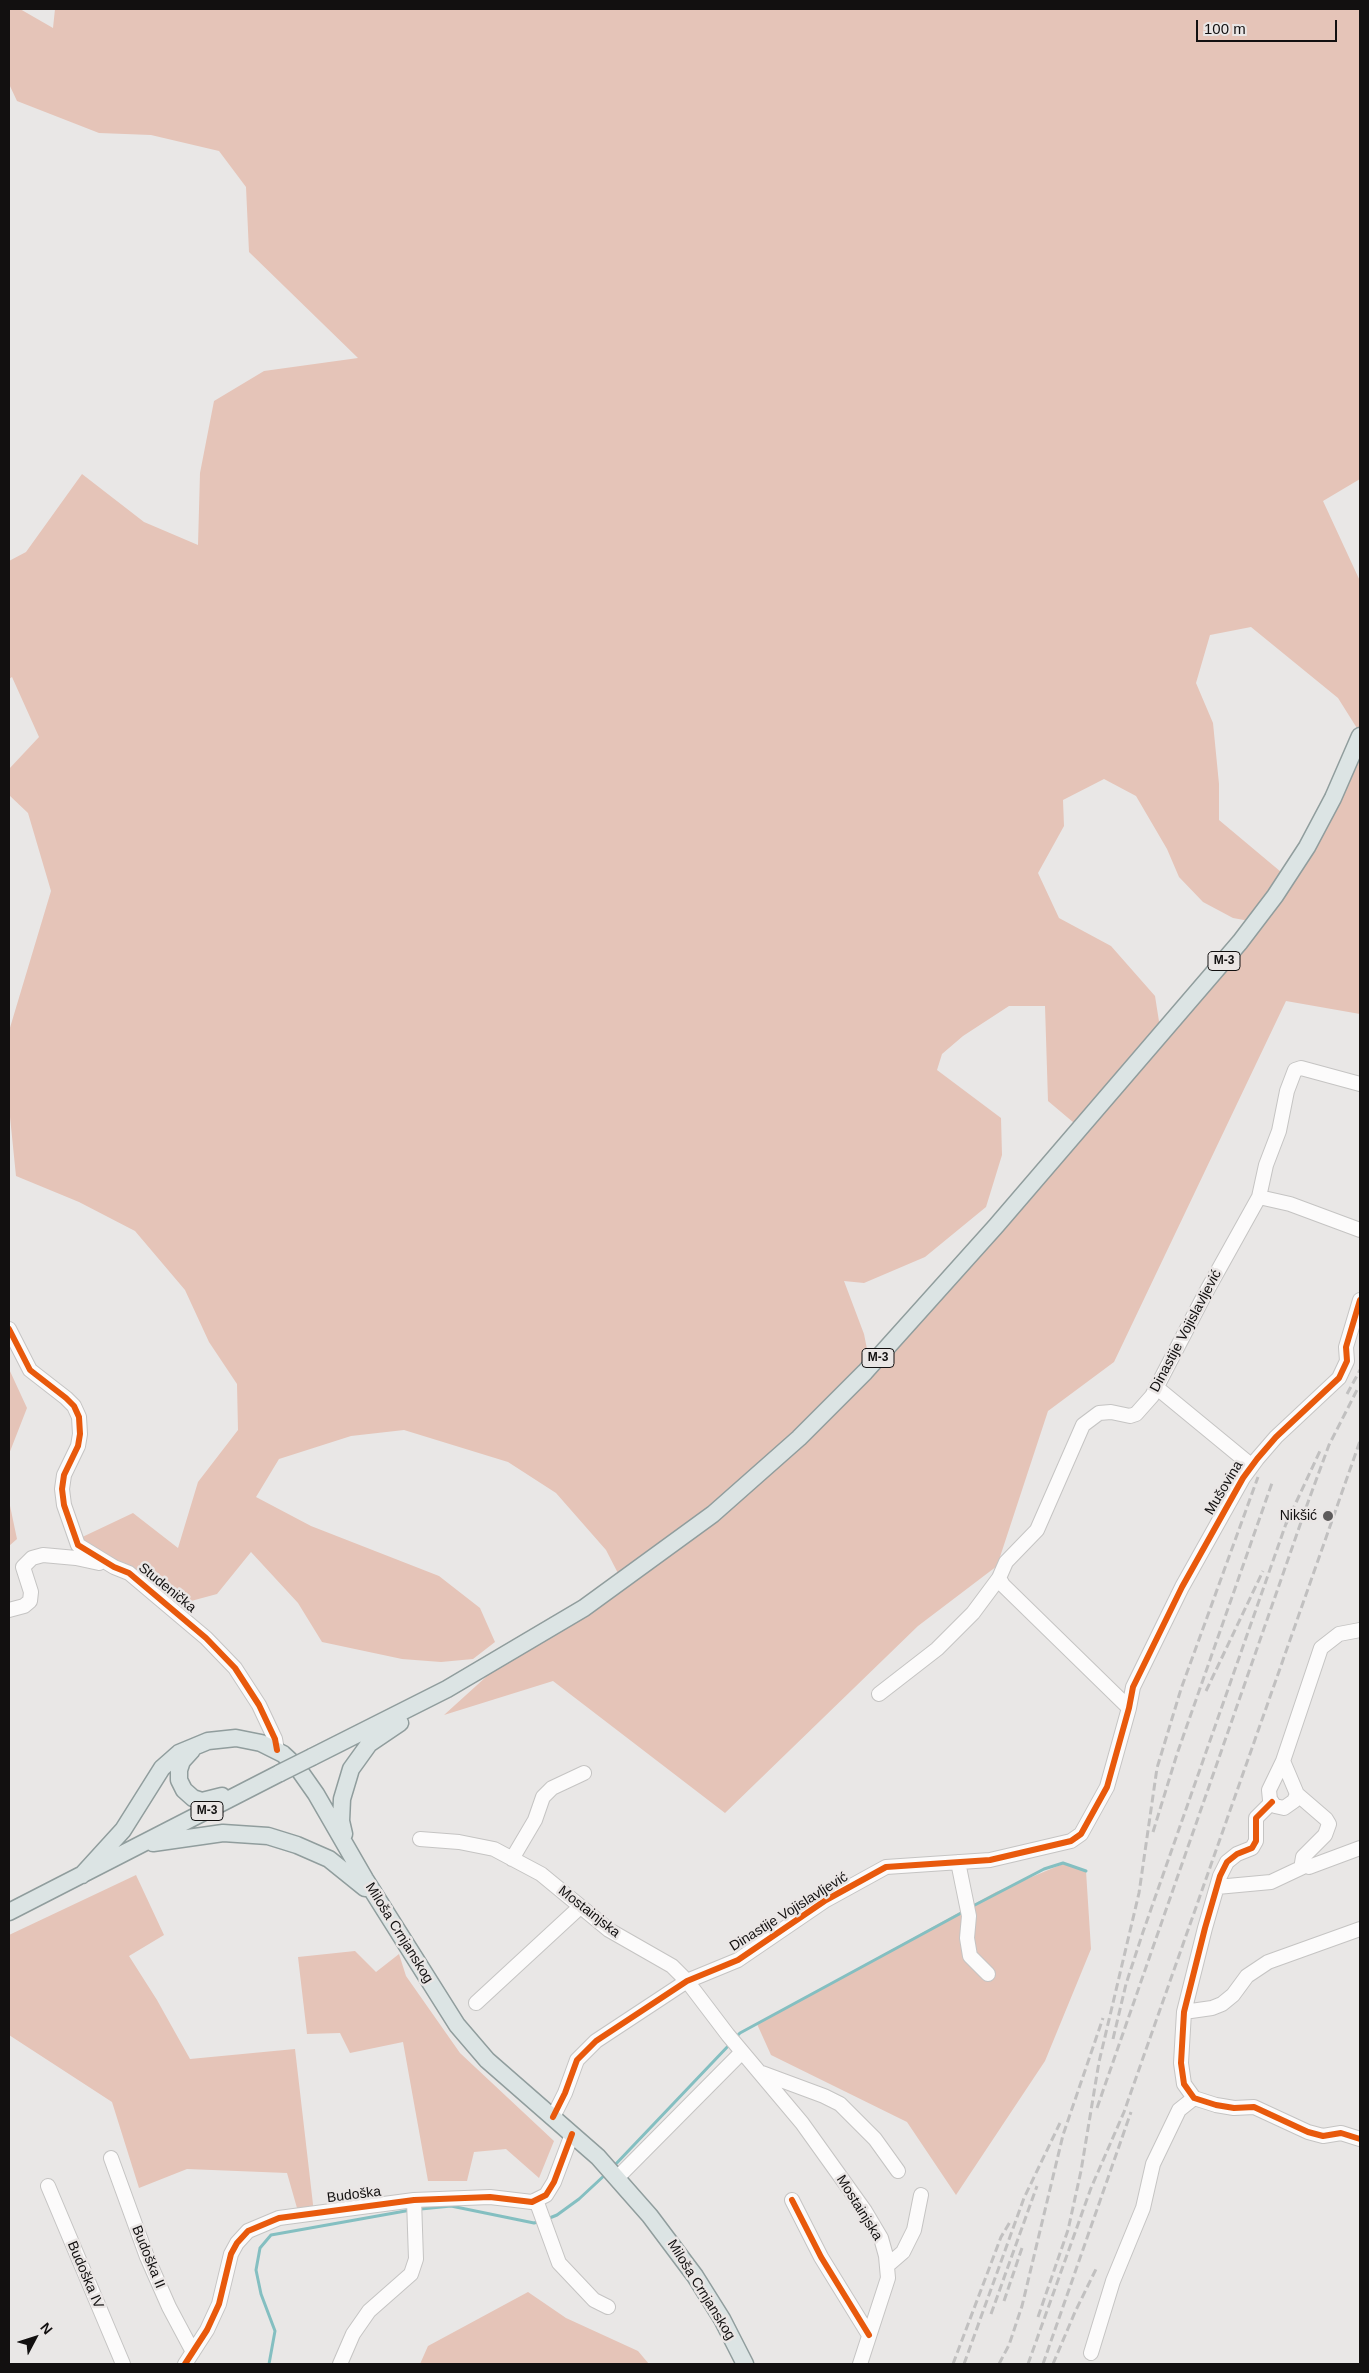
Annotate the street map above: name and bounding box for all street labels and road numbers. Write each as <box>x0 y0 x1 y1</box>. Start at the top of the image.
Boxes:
road number: M-3 <box>1208 951 1240 970</box>
street label: Dinastije Vojislavljević <box>1147 1267 1225 1395</box>
road number: M-3 <box>862 1349 894 1368</box>
street label: Mušovina <box>1201 1458 1247 1518</box>
street label: Studenička <box>135 1560 199 1616</box>
road number: M-3 <box>191 1802 223 1820</box>
street label: Dinastije Vojislavljević <box>727 1869 851 1955</box>
street label: Miloša Crnjanskog <box>361 1880 437 1986</box>
street label: Mostainjska <box>555 1883 623 1941</box>
street label: Mostainjska <box>832 2172 886 2244</box>
street label: Budoška <box>326 2183 382 2207</box>
street label: Budoška II <box>128 2223 168 2291</box>
street label: Miloša Crnjanskog <box>663 2237 739 2343</box>
street label: Budoška IV <box>63 2239 107 2311</box>

